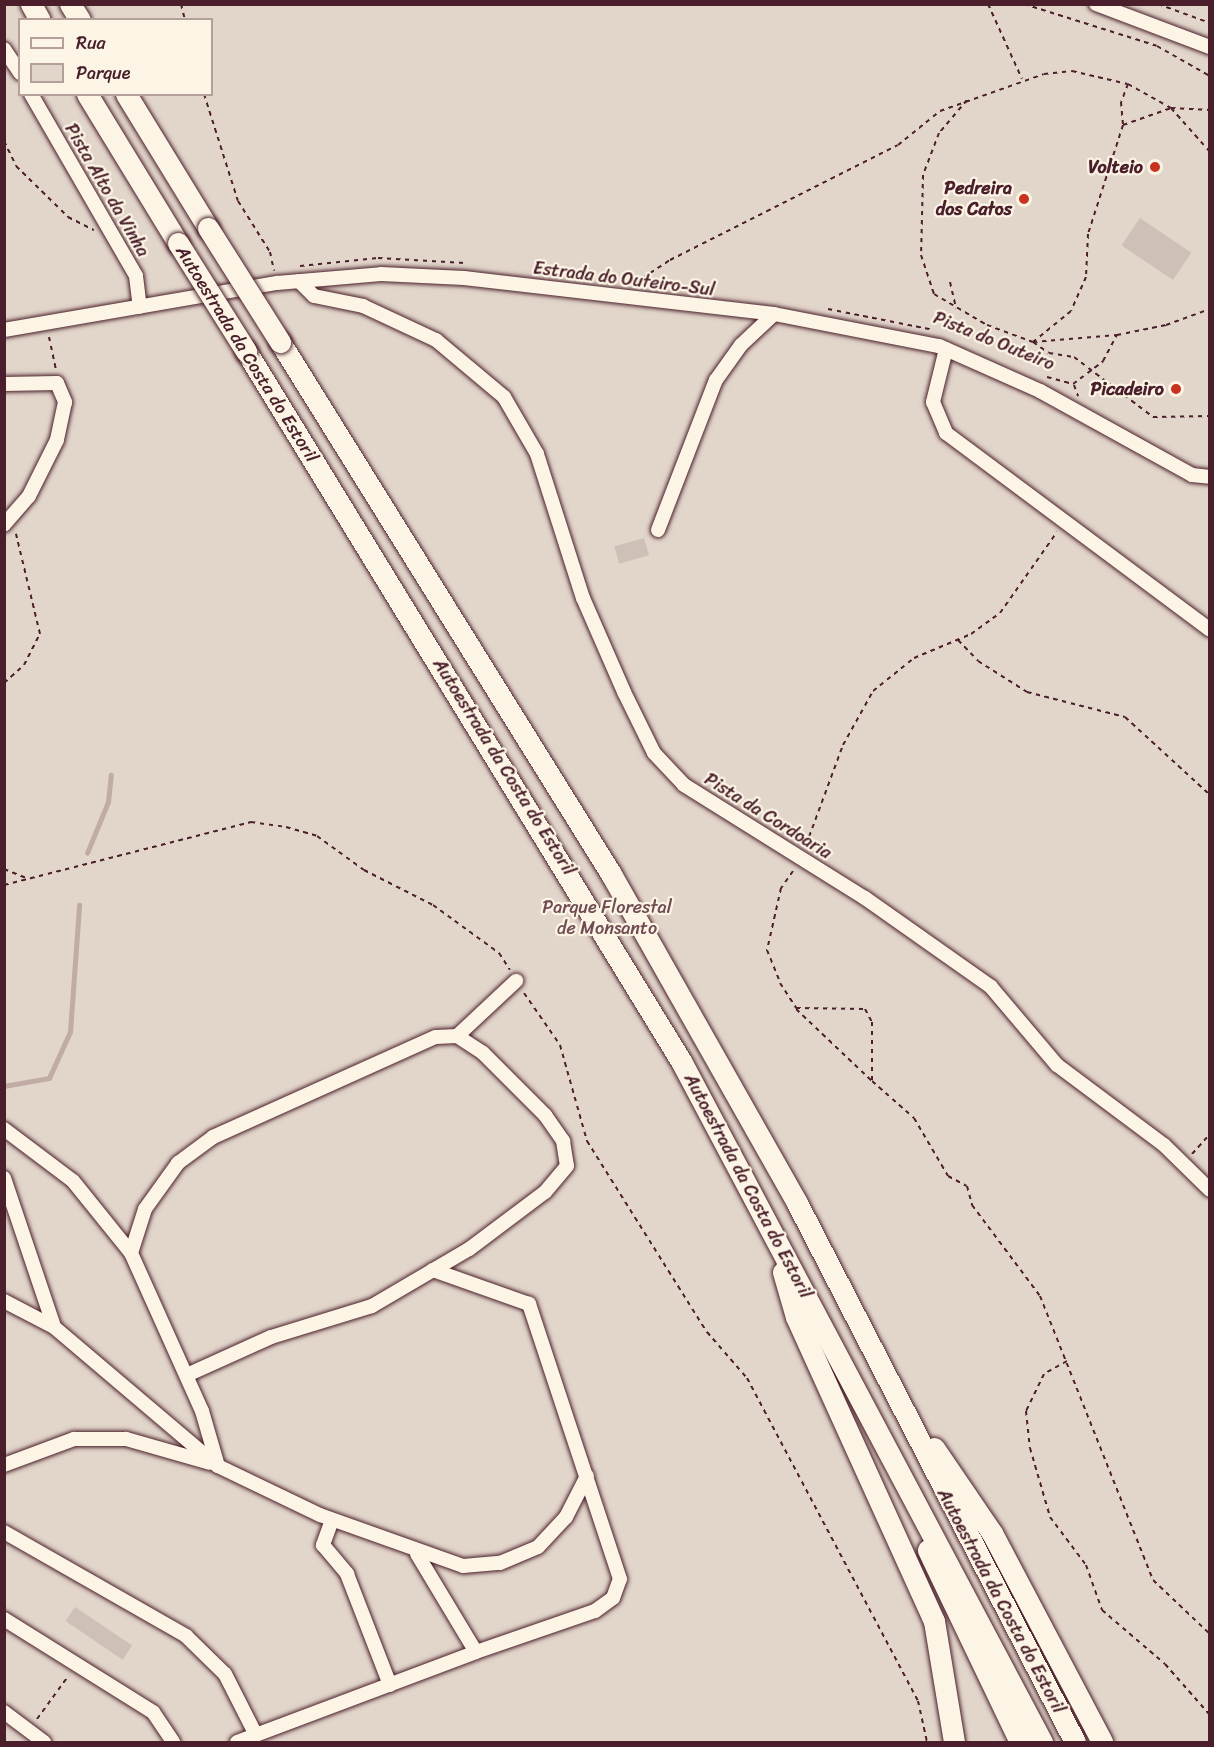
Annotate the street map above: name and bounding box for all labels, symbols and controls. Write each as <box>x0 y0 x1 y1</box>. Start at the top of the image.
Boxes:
legend <box>18 18 213 96</box>
text: Rua <box>76 27 106 59</box>
text: Parque <box>76 57 130 89</box>
street label: Pista Alto da Vinha <box>60 119 154 261</box>
place label: Volteio <box>1088 156 1143 178</box>
marker: Volteio <box>1148 160 1162 174</box>
place label: Pedreira dos Catos <box>935 178 1012 220</box>
marker: Pedreira dos Catos <box>1017 192 1031 206</box>
street label: Autoestrada da Costa do Estoril <box>171 242 323 466</box>
street label: Estrada do Outeiro-Sul <box>532 257 716 301</box>
street label: Pista do Outeiro <box>930 307 1058 375</box>
place label: Picadeiro <box>1090 378 1164 400</box>
marker: Picadeiro <box>1169 382 1183 396</box>
street label: Autoestrada da Costa do Estoril <box>428 655 580 879</box>
street label: Pista da Cordoaria <box>700 768 836 864</box>
park label: Parque Florestal de Monsanto <box>542 897 672 940</box>
street label: Autoestrada da Costa do Estoril <box>679 1070 817 1302</box>
street label: Autoestrada da Costa do Estoril <box>932 1485 1070 1717</box>

